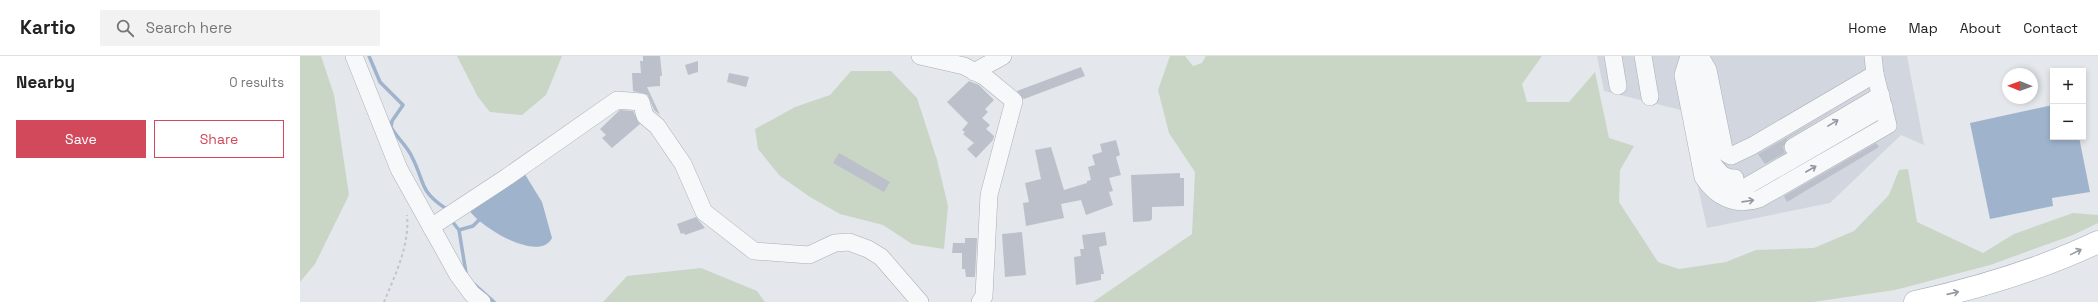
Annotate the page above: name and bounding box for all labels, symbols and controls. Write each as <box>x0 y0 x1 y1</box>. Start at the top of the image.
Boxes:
search box <box>100 10 380 46</box>
text: Kartio <box>20 15 76 40</box>
icon: search <box>114 17 136 39</box>
text: Search here <box>146 18 232 37</box>
text: Home <box>1848 19 1886 37</box>
text: Map <box>1908 19 1938 37</box>
text: About <box>1960 19 2001 37</box>
text: Contact <box>2023 19 2078 37</box>
north arrow <box>2002 68 2038 104</box>
map controls <box>2050 68 2086 140</box>
button: + <box>2050 68 2086 104</box>
text: Nearby <box>16 71 75 93</box>
text: 0 results <box>229 74 284 91</box>
button: − <box>2050 104 2086 140</box>
one-way arrow <box>1827 119 1839 127</box>
button: Save <box>16 120 146 158</box>
button: Share <box>154 120 284 158</box>
one-way arrow <box>1805 165 1817 173</box>
one-way arrow <box>1741 197 1754 205</box>
one-way arrow <box>2070 248 2082 255</box>
one-way arrow <box>1946 289 1959 297</box>

